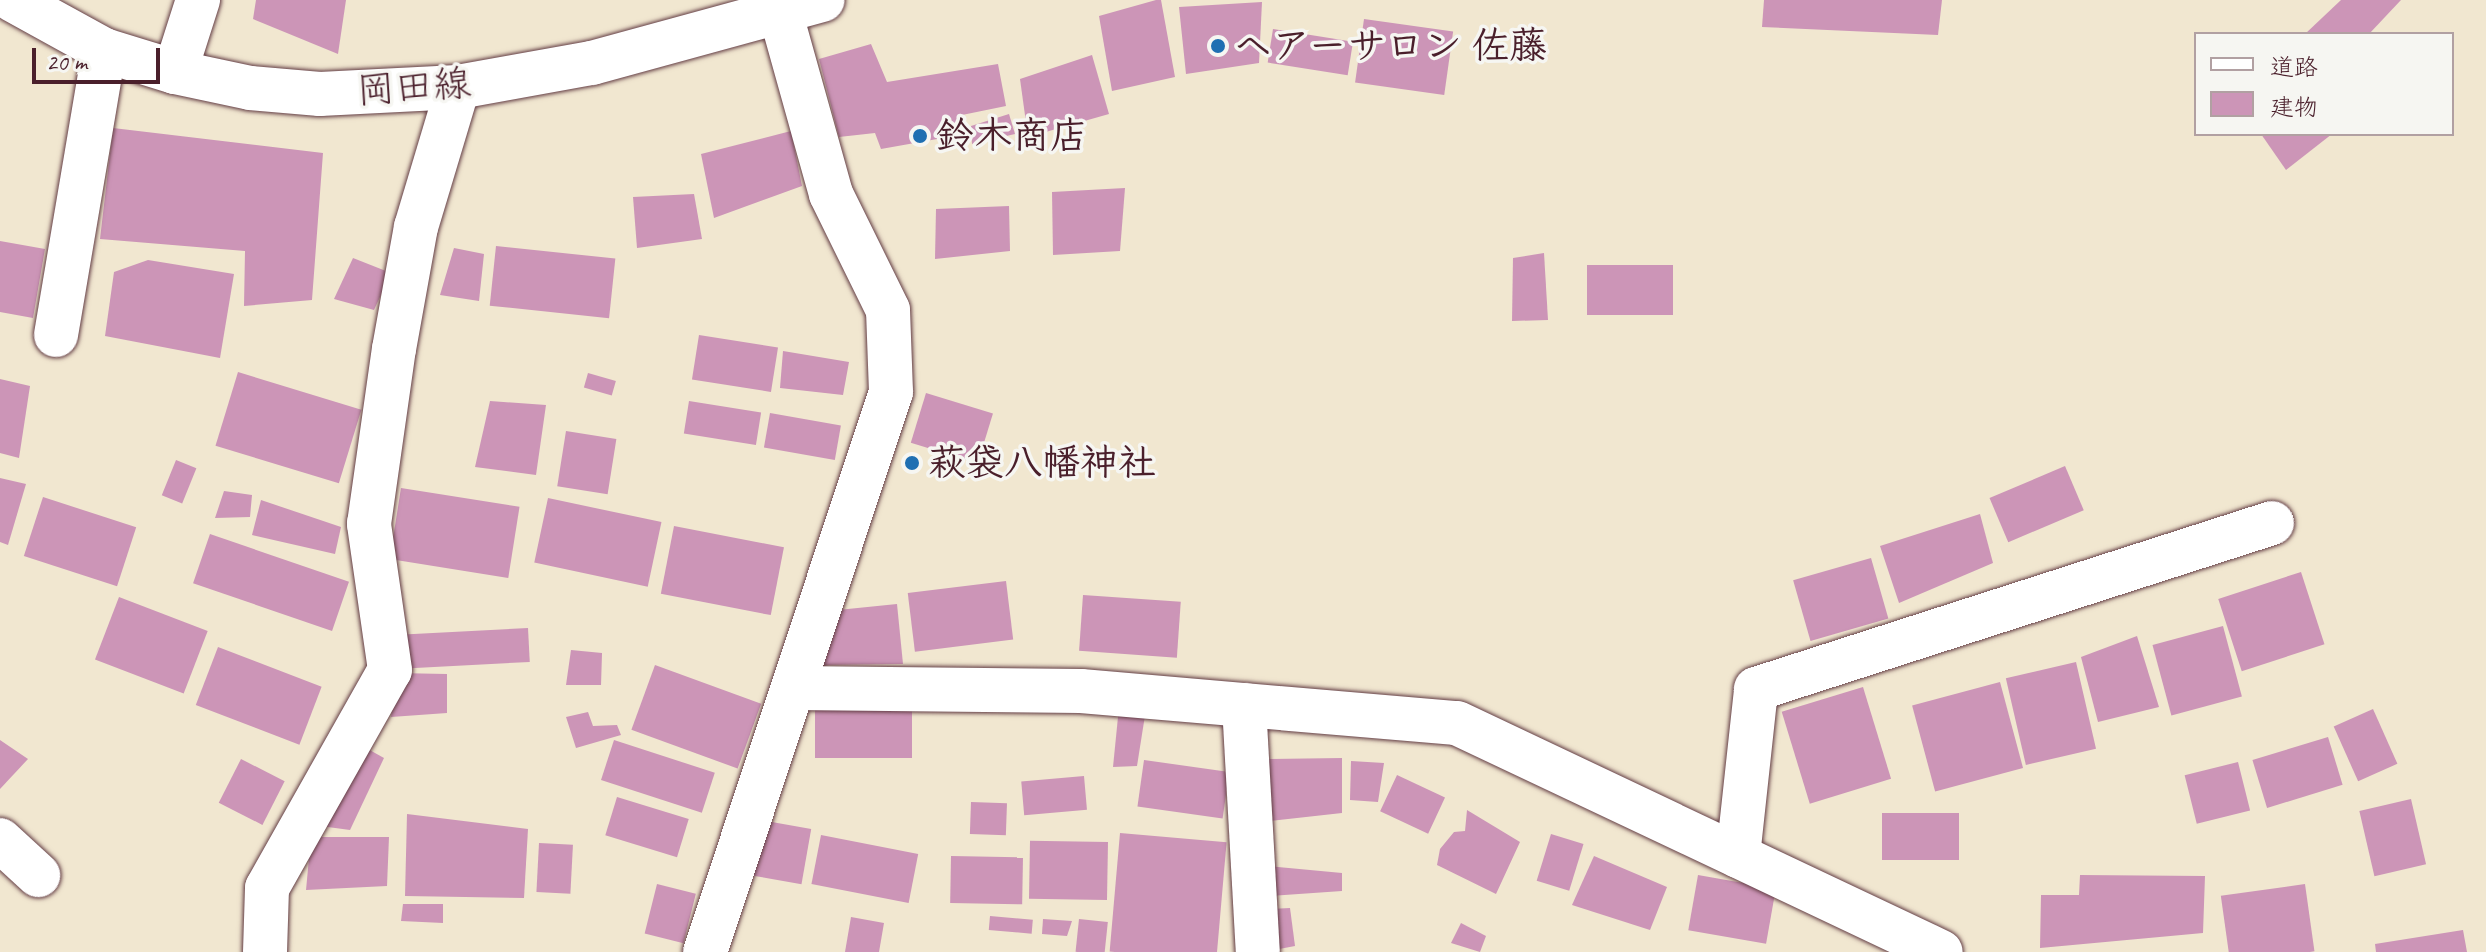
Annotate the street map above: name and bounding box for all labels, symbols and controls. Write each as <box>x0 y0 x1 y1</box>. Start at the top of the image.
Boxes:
place label: ヘアーサロン 佐藤 <box>1234 23 1546 69</box>
scale bar <box>36 32 164 82</box>
legend <box>2194 32 2454 136</box>
marker: ヘアーサロン 佐藤 <box>1209 37 1227 55</box>
text: 20 m <box>46 47 87 77</box>
text: 道路 <box>2270 52 2318 82</box>
street label: 岡田線 <box>356 60 472 114</box>
text: 建物 <box>2270 92 2318 122</box>
place label: 鈴木商店 <box>936 113 1088 159</box>
marker: 鈴木商店 <box>911 127 929 145</box>
place label: 萩袋八幡神社 <box>928 440 1156 486</box>
marker: 萩袋八幡神社 <box>903 454 921 472</box>

